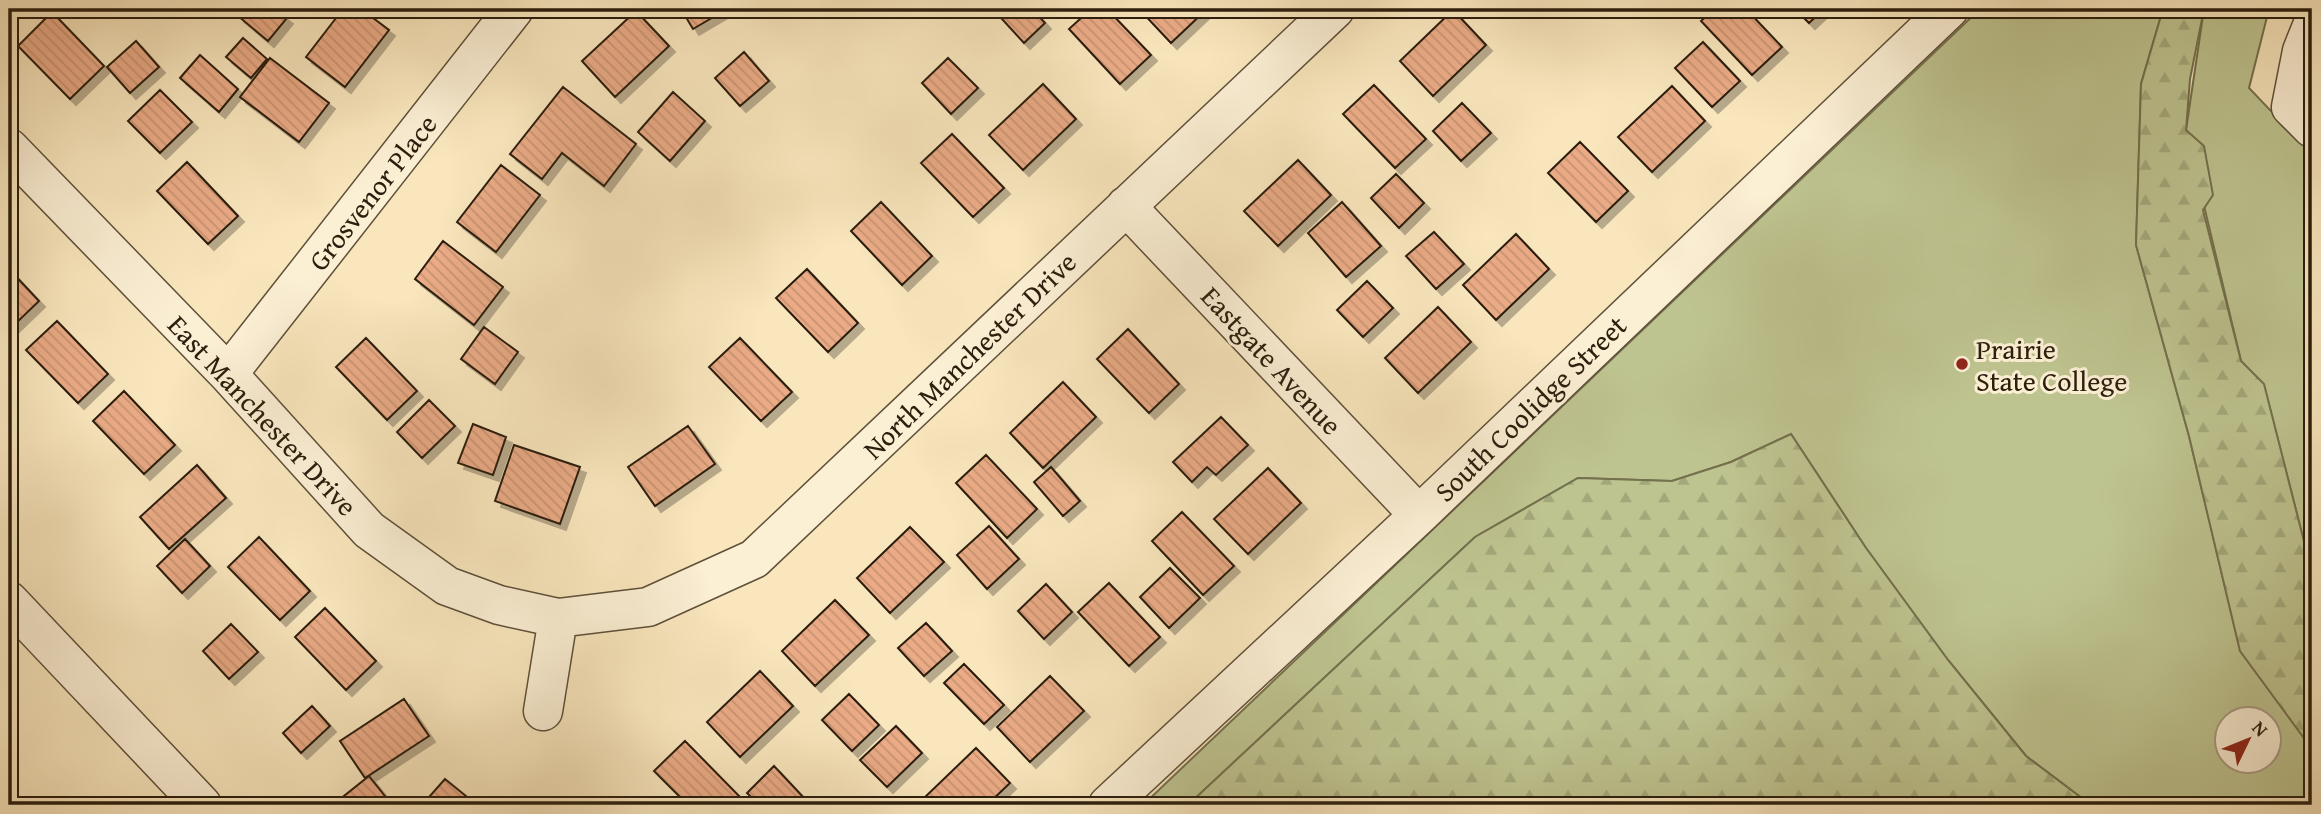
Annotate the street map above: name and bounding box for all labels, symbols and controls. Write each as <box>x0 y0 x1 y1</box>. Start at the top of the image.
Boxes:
street label: Grosvenor Place <box>298 105 446 279</box>
street label: North Manchester Drive <box>853 242 1085 468</box>
street label: Eastgate Avenue <box>1192 276 1352 444</box>
street label: East Manchester Drive <box>159 305 367 525</box>
street label: South Coolidge Street <box>1425 305 1635 511</box>
place label: Prairie State College <box>1976 328 2127 401</box>
marker: Prairie State College <box>1954 356 1970 372</box>
north arrow <box>2212 706 2282 776</box>
text: N <box>2246 714 2275 743</box>

